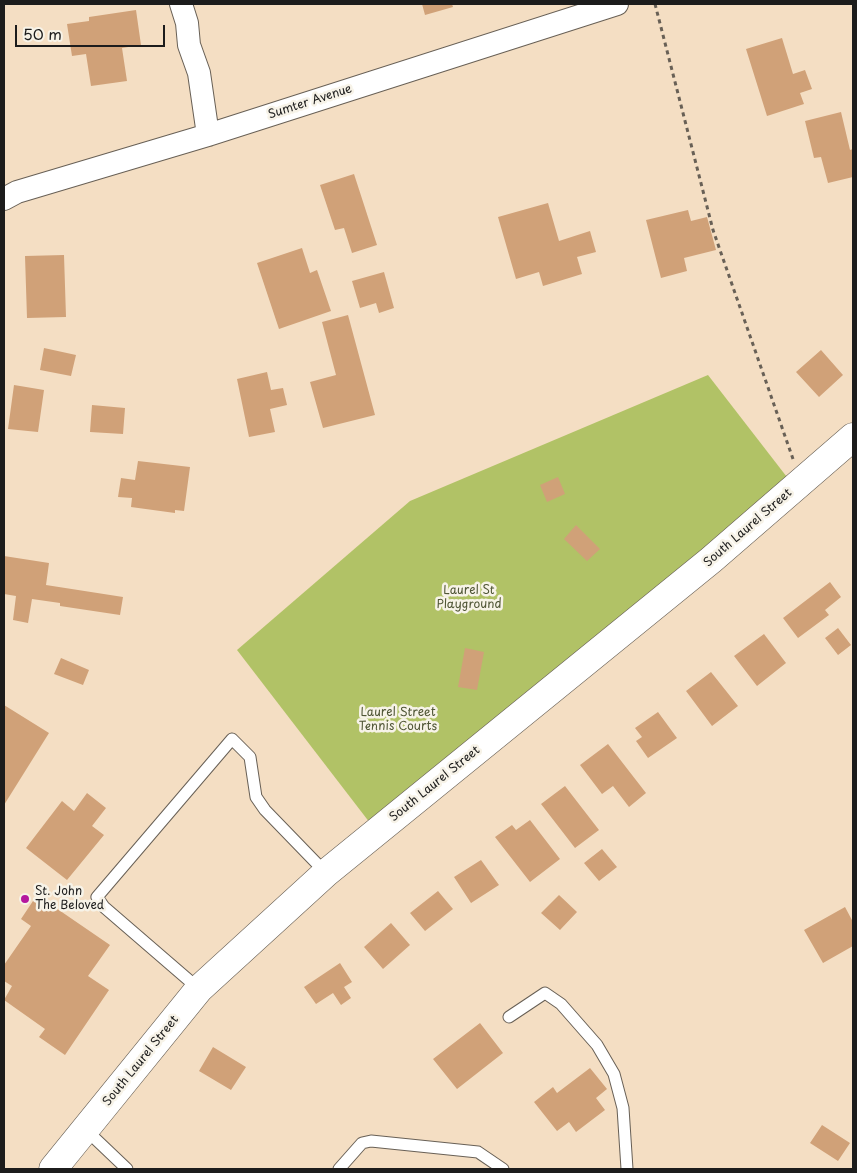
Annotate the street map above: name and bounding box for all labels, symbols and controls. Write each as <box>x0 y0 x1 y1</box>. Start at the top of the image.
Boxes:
scale bar <box>18 15 168 47</box>
text: 50 m <box>23 22 62 45</box>
street label: Sumter Avenue <box>266 82 354 122</box>
street label: South Laurel Street <box>701 486 795 570</box>
park label: Laurel St Playground <box>437 584 501 612</box>
park label: Laurel Street Tennis Courts <box>359 706 437 734</box>
street label: South Laurel Street <box>387 743 483 825</box>
place label: St. John The Beloved <box>35 885 104 913</box>
marker: St. John The Beloved <box>19 893 31 905</box>
street label: South Laurel Street <box>100 1013 182 1109</box>

